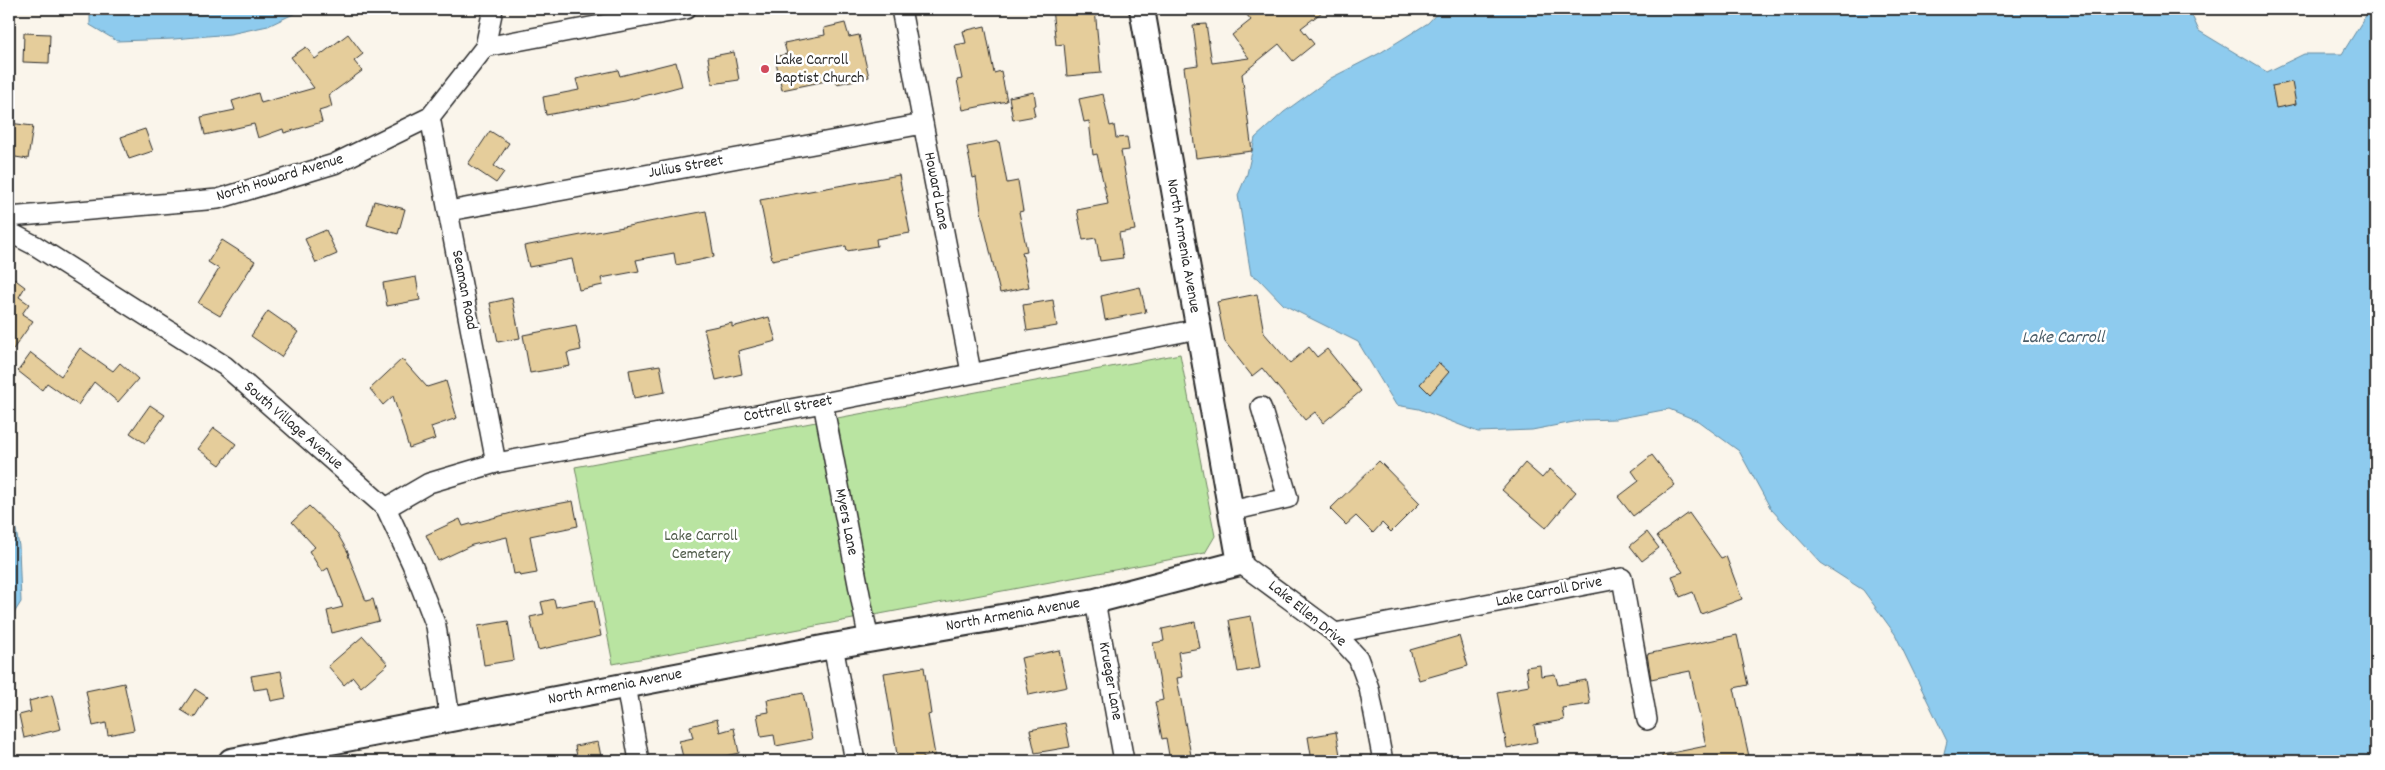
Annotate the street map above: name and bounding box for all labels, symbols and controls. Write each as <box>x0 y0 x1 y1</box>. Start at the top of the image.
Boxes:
place label: Lake Carroll Baptist Church <box>775 49 864 90</box>
marker: Lake Carroll Baptist Church <box>759 63 771 75</box>
street label: North Howard Avenue <box>214 148 346 208</box>
street label: Julius Street <box>647 149 725 185</box>
street label: Howard Lane <box>917 150 955 232</box>
street label: North Armenia Avenue <box>1160 177 1206 315</box>
street label: Seaman Road <box>445 248 483 332</box>
water label: Lake Carroll <box>2022 326 2106 351</box>
street label: South Village Avenue <box>238 376 348 476</box>
street label: Cottrell Street <box>742 389 834 429</box>
street label: Myers Lane <box>828 487 864 557</box>
park label: Lake Carroll Cemetery <box>664 525 738 566</box>
street label: Lake Carroll Drive <box>1494 570 1604 614</box>
street label: Lake Ellen Drive <box>1263 575 1351 653</box>
street label: North Armenia Avenue <box>944 592 1082 638</box>
street label: Krueger Lane <box>1092 640 1128 722</box>
street label: North Armenia Avenue <box>546 663 684 711</box>

